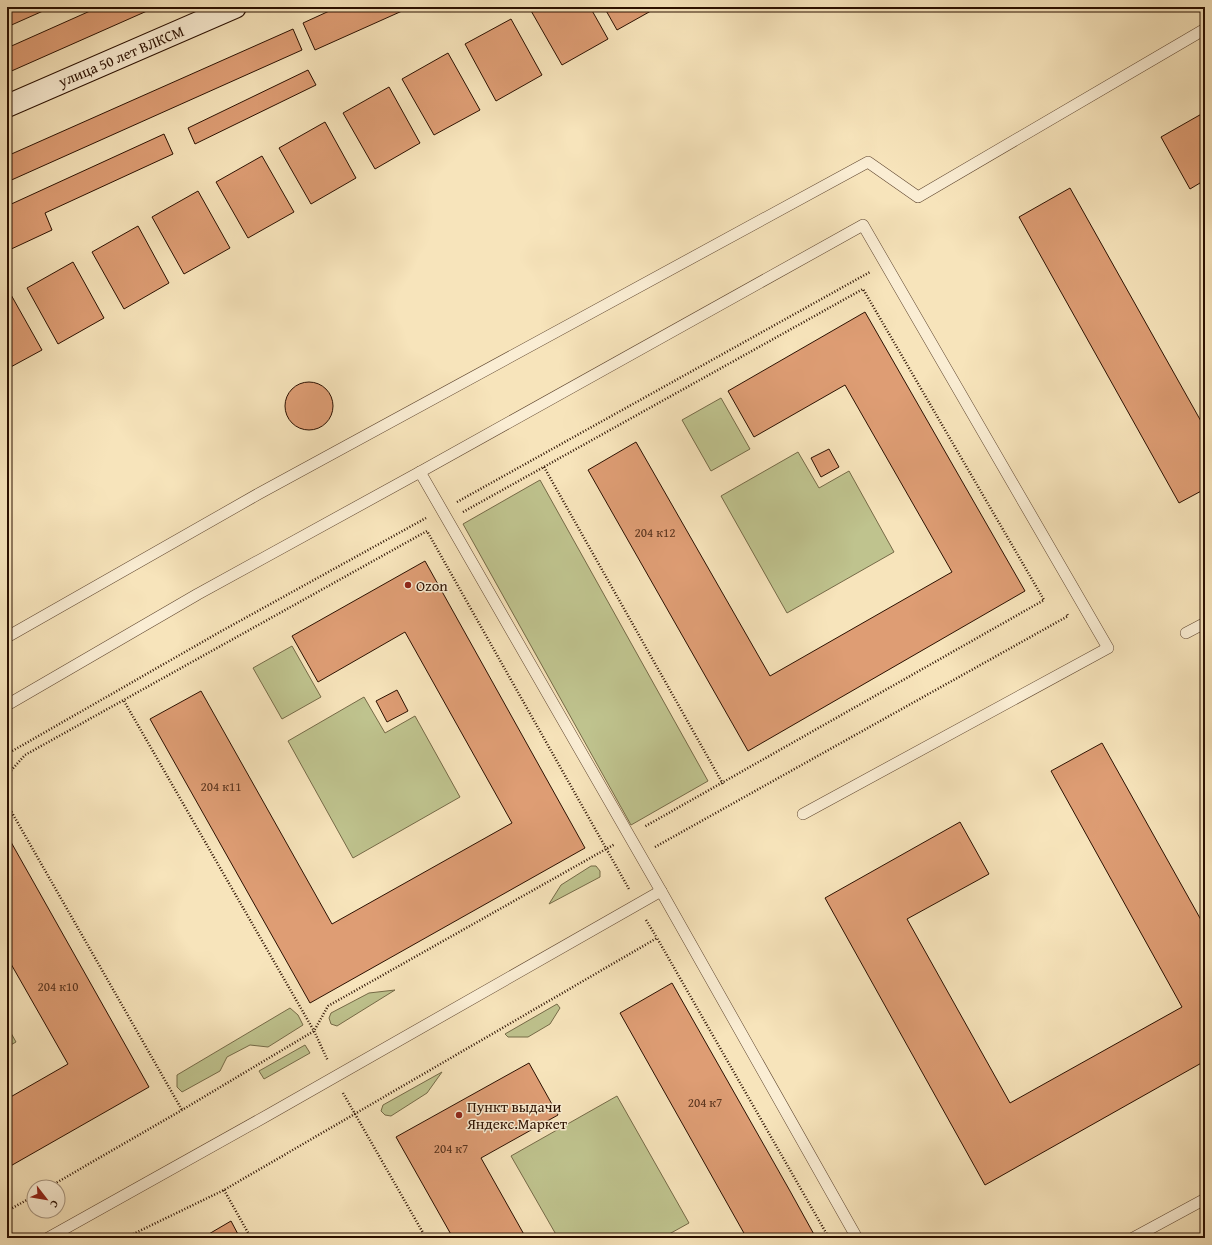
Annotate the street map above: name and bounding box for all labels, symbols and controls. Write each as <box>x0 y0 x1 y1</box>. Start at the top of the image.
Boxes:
street label: улица 50 лет ВЛКСМ <box>54 20 187 92</box>
house number: 204 к12 <box>635 523 675 542</box>
place label: Ozon <box>416 575 448 596</box>
marker: Ozon <box>403 580 413 590</box>
house number: 204 к11 <box>201 777 241 796</box>
house number: 204 к10 <box>38 977 78 996</box>
house number: 204 к7 <box>688 1093 722 1112</box>
place label: Пункт выдачи Яндекс.Маркет <box>466 1096 568 1134</box>
marker: Пункт выдачи Яндекс.Маркет <box>454 1110 464 1120</box>
house number: 204 к7 <box>434 1139 468 1158</box>
north arrow <box>26 1179 66 1219</box>
text: С <box>46 1197 63 1211</box>

